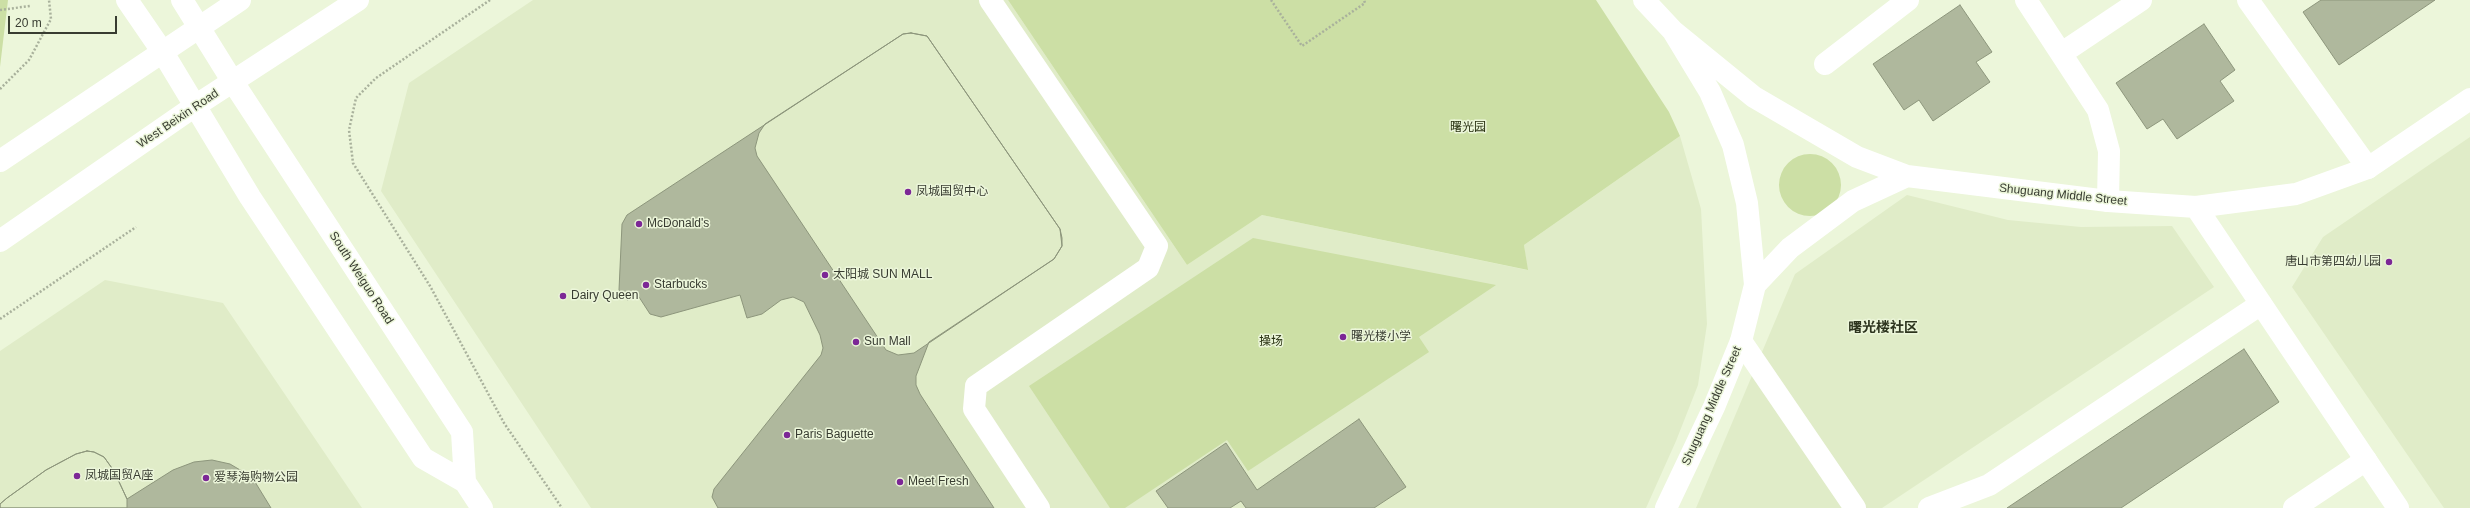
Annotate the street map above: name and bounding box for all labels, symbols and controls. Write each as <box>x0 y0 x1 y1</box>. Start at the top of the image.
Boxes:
scale bar <box>10 8 119 34</box>
text: 20 m <box>15 16 42 30</box>
street label: West Beixin Road <box>135 86 221 152</box>
park label: 曙光园 <box>1450 121 1486 135</box>
street label: Shuguang Middle Street <box>1998 181 2128 209</box>
place label: 凤城国贸中心 <box>916 185 988 199</box>
marker: 凤城国贸中心 <box>903 187 913 197</box>
place label: McDonald's <box>647 217 709 231</box>
marker: McDonald's <box>634 219 644 229</box>
street label: South Weiguo Road <box>326 229 396 327</box>
place label: 唐山市第四幼儿园 <box>2285 255 2381 269</box>
marker: 唐山市第四幼儿园 <box>2384 257 2394 267</box>
place label: 太阳城 SUN MALL <box>833 268 932 282</box>
marker: 太阳城 SUN MALL <box>820 270 830 280</box>
place label: Starbucks <box>654 278 707 292</box>
marker: Starbucks <box>641 280 651 290</box>
place label: Dairy Queen <box>571 289 638 303</box>
marker: Dairy Queen <box>558 291 568 301</box>
district label: 曙光楼社区 <box>1848 320 1918 336</box>
place label: 曙光楼小学 <box>1351 330 1411 344</box>
marker: 曙光楼小学 <box>1338 332 1348 342</box>
place label: Sun Mall <box>864 335 911 349</box>
park label: 操场 <box>1259 335 1283 349</box>
marker: Sun Mall <box>851 337 861 347</box>
street label: Shuguang Middle Street <box>1679 344 1745 468</box>
place label: Paris Baguette <box>795 428 874 442</box>
marker: Paris Baguette <box>782 430 792 440</box>
place label: 凤城国贸A座 <box>85 469 153 483</box>
marker: 凤城国贸A座 <box>72 471 82 481</box>
place label: 爱琴海购物公园 <box>214 471 298 485</box>
marker: 爱琴海购物公园 <box>201 473 211 483</box>
place label: Meet Fresh <box>908 475 969 489</box>
marker: Meet Fresh <box>895 477 905 487</box>

